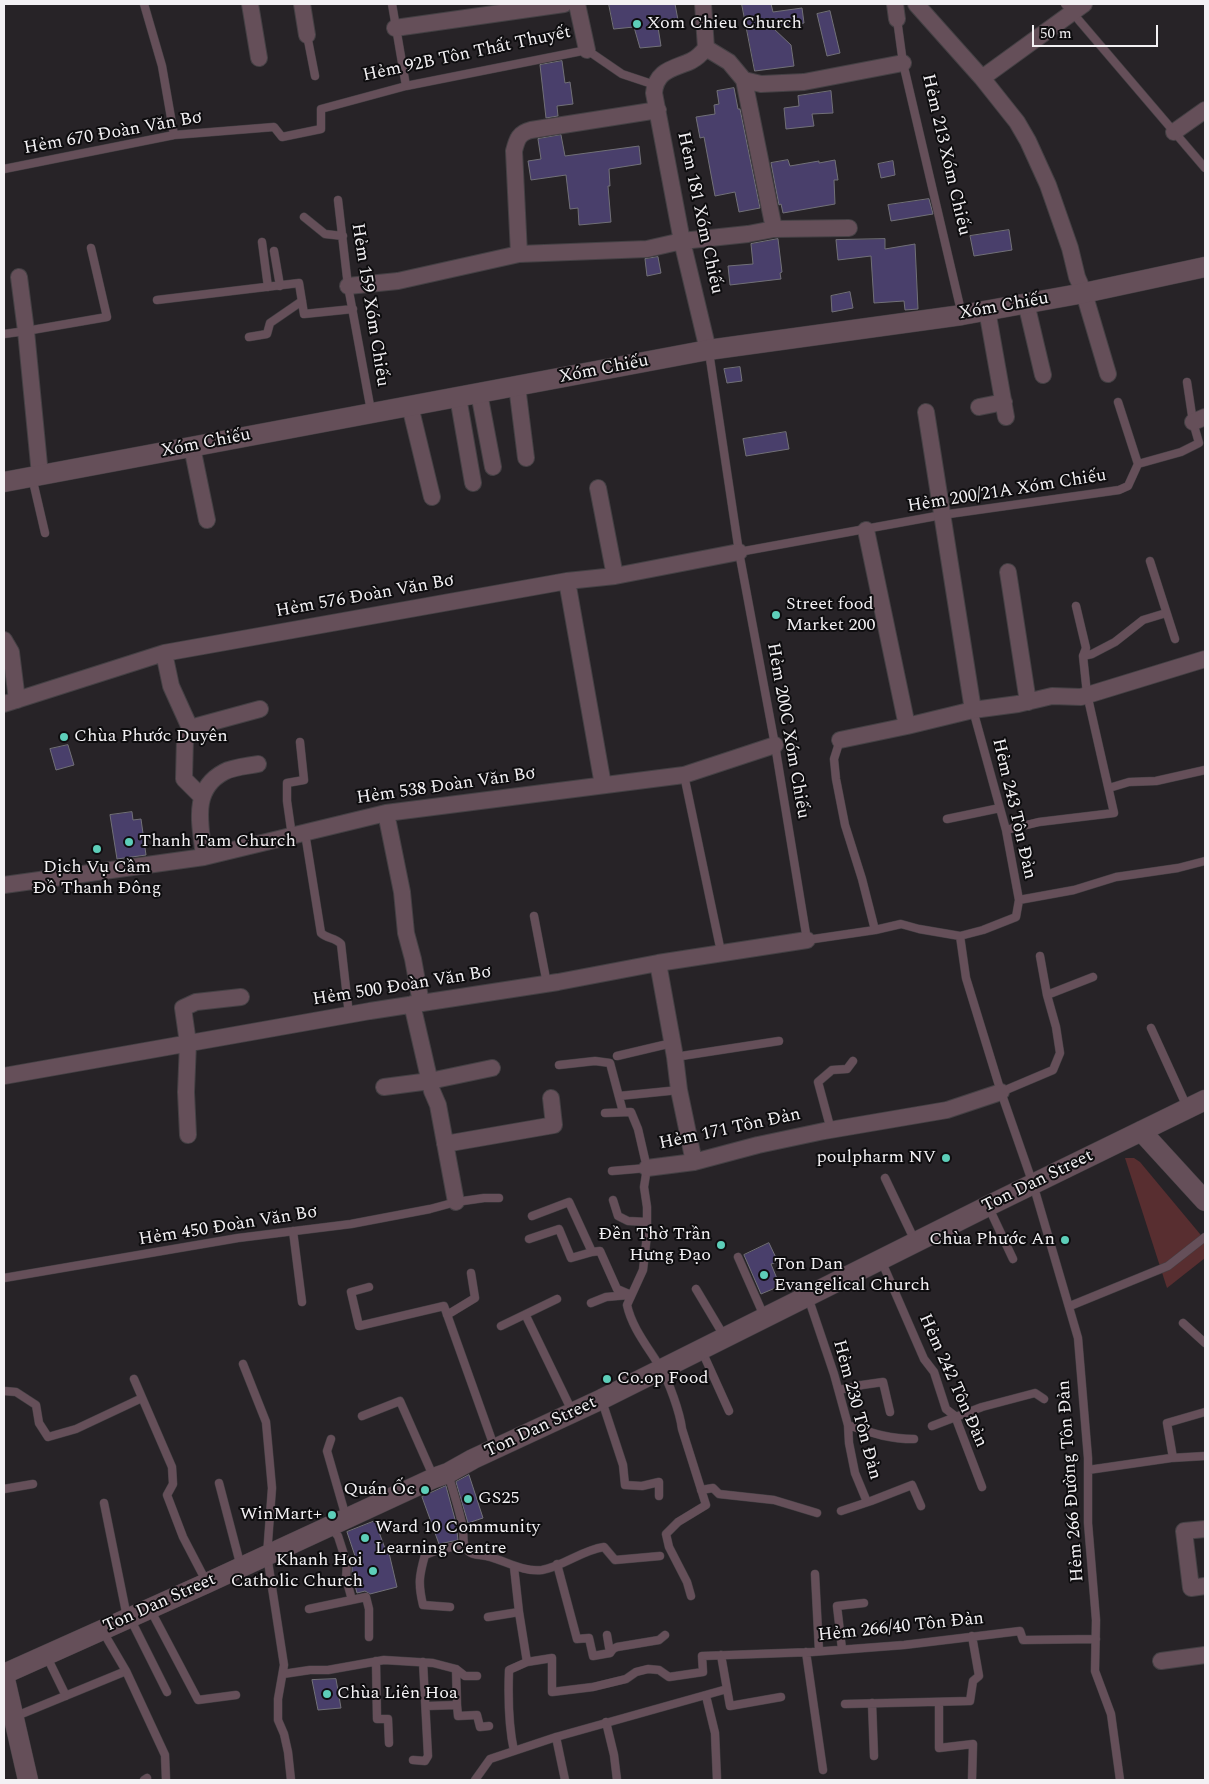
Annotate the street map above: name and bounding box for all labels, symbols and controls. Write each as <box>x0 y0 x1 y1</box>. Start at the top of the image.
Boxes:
place label: Xom Chieu Church <box>647 13 802 35</box>
scale bar <box>1034 15 1160 47</box>
marker: Xom Chieu Church <box>631 18 643 30</box>
street label: Hẻm 92B Tôn Thất Thuyết <box>361 22 573 88</box>
text: 50 m <box>1040 22 1072 45</box>
street label: Hẻm 213 Xóm Chiếu <box>916 72 974 238</box>
street label: Hẻm 670 Đoàn Văn Bơ <box>22 108 204 160</box>
street label: Hẻm 181 Xóm Chiếu <box>671 130 727 296</box>
street label: Hẻm 159 Xóm Chiếu <box>345 222 393 388</box>
street label: Xóm Chiếu <box>958 289 1050 325</box>
street label: Xóm Chiếu <box>557 351 651 389</box>
street label: Xóm Chiếu <box>159 425 253 463</box>
street label: Hẻm 200/21A Xóm Chiếu <box>906 466 1108 518</box>
street label: Hẻm 576 Đoàn Văn Bơ <box>274 571 456 623</box>
place label: Street food Market 200 <box>786 594 875 636</box>
marker: Street food Market 200 <box>770 609 782 621</box>
street label: Hẻm 200C Xóm Chiếu <box>761 641 813 821</box>
place label: Chùa Phước Duyên <box>74 726 228 748</box>
marker: Chùa Phước Duyên <box>58 731 70 743</box>
street label: Hẻm 243 Tôn Đản <box>986 736 1040 882</box>
street label: Hẻm 538 Đoàn Văn Bơ <box>355 764 537 810</box>
place label: Thanh Tam Church <box>139 831 296 853</box>
marker: Thanh Tam Church <box>123 836 135 848</box>
marker: Dịch Vụ Cầm Đồ Thanh Đông <box>91 843 103 855</box>
place label: Dịch Vụ Cầm Đồ Thanh Đông <box>33 857 161 900</box>
street label: Hẻm 500 Đoàn Văn Bơ <box>311 962 493 1012</box>
street label: Hẻm 171 Tôn Đản <box>657 1104 803 1156</box>
street label: Ton Dan Street <box>979 1146 1097 1218</box>
place label: poulpharm NV <box>817 1147 936 1169</box>
marker: poulpharm NV <box>940 1152 952 1164</box>
street label: Hẻm 450 Đoàn Văn Bơ <box>137 1202 319 1252</box>
place label: Đền Thờ Trần Hưng Đạo <box>598 1224 711 1266</box>
place label: Chùa Phước An <box>929 1229 1055 1251</box>
marker: Chùa Phước An <box>1059 1234 1071 1246</box>
marker: Đền Thờ Trần Hưng Đạo <box>715 1239 727 1251</box>
place label: Ton Dan Evangelical Church <box>774 1254 930 1296</box>
marker: Ton Dan Evangelical Church <box>758 1269 770 1281</box>
street label: Hẻm 242 Tôn Đản <box>913 1311 991 1451</box>
street label: Hẻm 230 Tôn Đản <box>827 1338 885 1482</box>
place label: Co.op Food <box>617 1368 709 1390</box>
marker: Co.op Food <box>601 1373 613 1385</box>
street label: Hẻm 266 Đường Tôn Đản <box>1054 1379 1090 1583</box>
street label: Ton Dan Street <box>482 1393 600 1463</box>
place label: Quán Ốc <box>343 1479 415 1501</box>
marker: Quán Ốc <box>419 1484 431 1496</box>
place label: GS25 <box>478 1488 519 1510</box>
marker: GS25 <box>462 1493 474 1505</box>
place label: WinMart+ <box>240 1504 322 1526</box>
marker: WinMart+ <box>326 1509 338 1521</box>
place label: Ward 10 Community Learning Centre <box>375 1517 540 1560</box>
marker: Ward 10 Community Learning Centre <box>359 1532 371 1544</box>
place label: Khanh Hoi Catholic Church <box>231 1550 363 1592</box>
marker: Khanh Hoi Catholic Church <box>367 1565 379 1577</box>
street label: Ton Dan Street <box>100 1570 220 1638</box>
street label: Hẻm 266/40 Tôn Đản <box>817 1609 985 1647</box>
place label: Chùa Liên Hoa <box>337 1683 458 1705</box>
marker: Chùa Liên Hoa <box>321 1688 333 1700</box>

